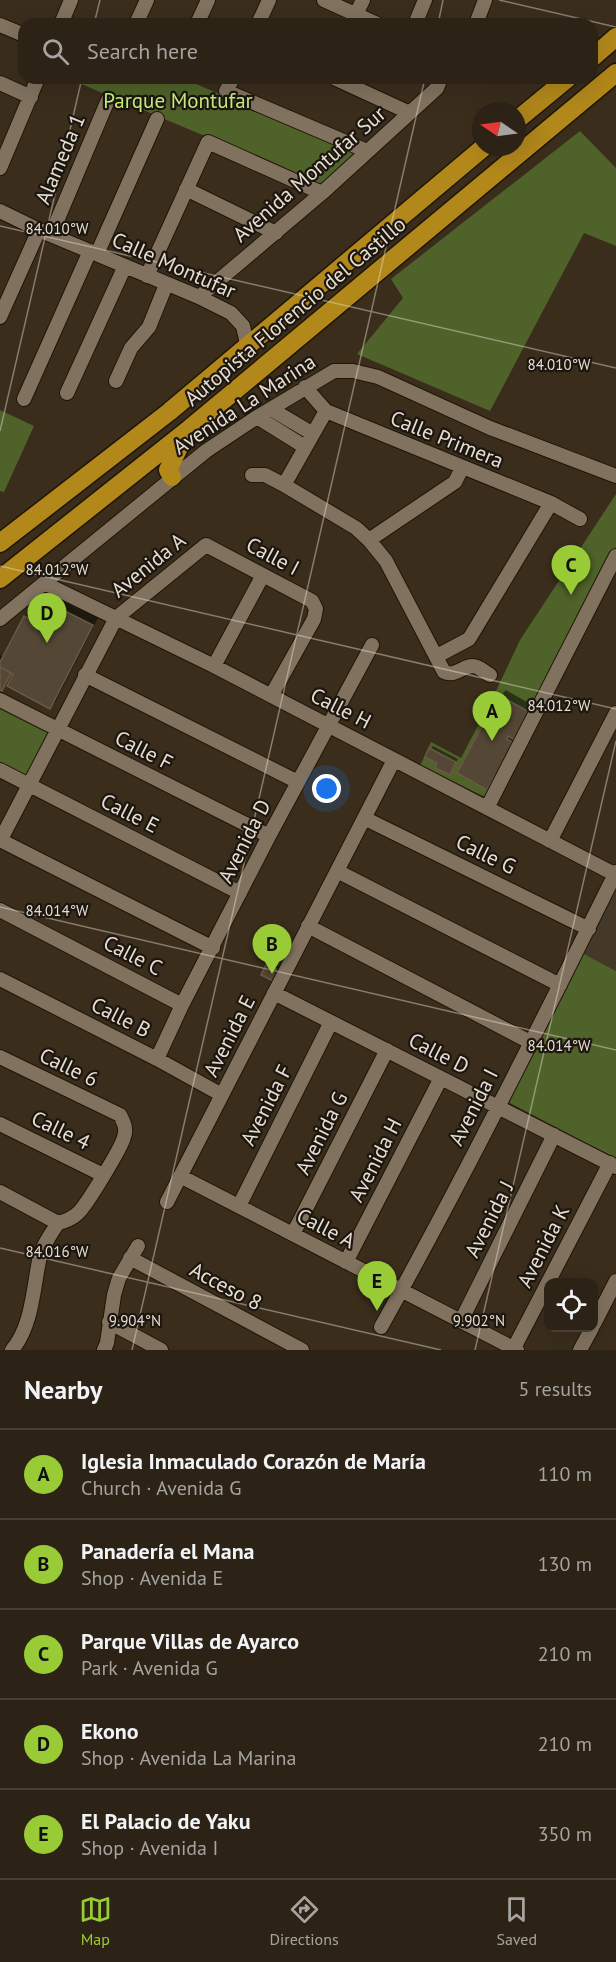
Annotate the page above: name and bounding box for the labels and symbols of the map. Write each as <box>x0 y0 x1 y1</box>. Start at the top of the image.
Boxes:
park label: Parque Montufar <box>103 87 253 114</box>
street label: Avenida Montufar Sur <box>227 100 391 248</box>
north arrow <box>472 102 526 156</box>
street label: Alameda 1 <box>29 110 91 208</box>
street label: Autopista Florencio del Castillo <box>179 210 411 412</box>
text: 84.010°W <box>26 219 89 238</box>
street label: Calle Montufar <box>108 226 240 304</box>
street label: Avenida La Marina <box>168 348 320 460</box>
text: 84.010°W <box>528 355 591 374</box>
street label: Calle Primera <box>386 404 508 474</box>
street label: Avenida A <box>105 526 191 603</box>
street label: Calle I <box>242 531 304 581</box>
pin: C <box>552 546 590 595</box>
text: 84.012°W <box>26 560 89 579</box>
pin: D <box>28 594 66 643</box>
street label: Calle H <box>306 681 376 735</box>
pin: A <box>472 692 512 741</box>
text: 84.012°W <box>528 696 591 715</box>
street label: Calle F <box>110 724 178 776</box>
your location <box>312 774 341 803</box>
street label: Calle E <box>96 787 164 839</box>
street label: Avenida D <box>211 795 277 887</box>
street label: Calle G <box>452 828 520 880</box>
text: 84.014°W <box>26 901 89 920</box>
pin: B <box>252 924 292 974</box>
street label: Calle C <box>99 929 167 981</box>
street label: Calle B <box>87 991 155 1043</box>
street label: Avenida E <box>197 991 261 1081</box>
street label: Calle D <box>404 1026 474 1080</box>
text: 84.014°W <box>528 1036 591 1055</box>
street label: Calle 6 <box>35 1041 103 1093</box>
street label: Avenida F <box>234 1060 298 1150</box>
street label: Avenida I <box>442 1064 504 1150</box>
street label: Avenida G <box>289 1087 353 1179</box>
street label: Calle 4 <box>27 1104 95 1156</box>
street label: Avenida H <box>342 1113 408 1207</box>
street label: Avenida J <box>458 1176 520 1262</box>
street label: Avenida K <box>511 1200 575 1292</box>
street label: Calle A <box>292 1202 360 1254</box>
text: 84.016°W <box>26 1242 89 1261</box>
street label: Acceso 8 <box>185 1256 267 1316</box>
pin: E <box>358 1262 397 1311</box>
text: 9.904°N <box>109 1311 161 1330</box>
text: 9.902°N <box>453 1311 505 1330</box>

